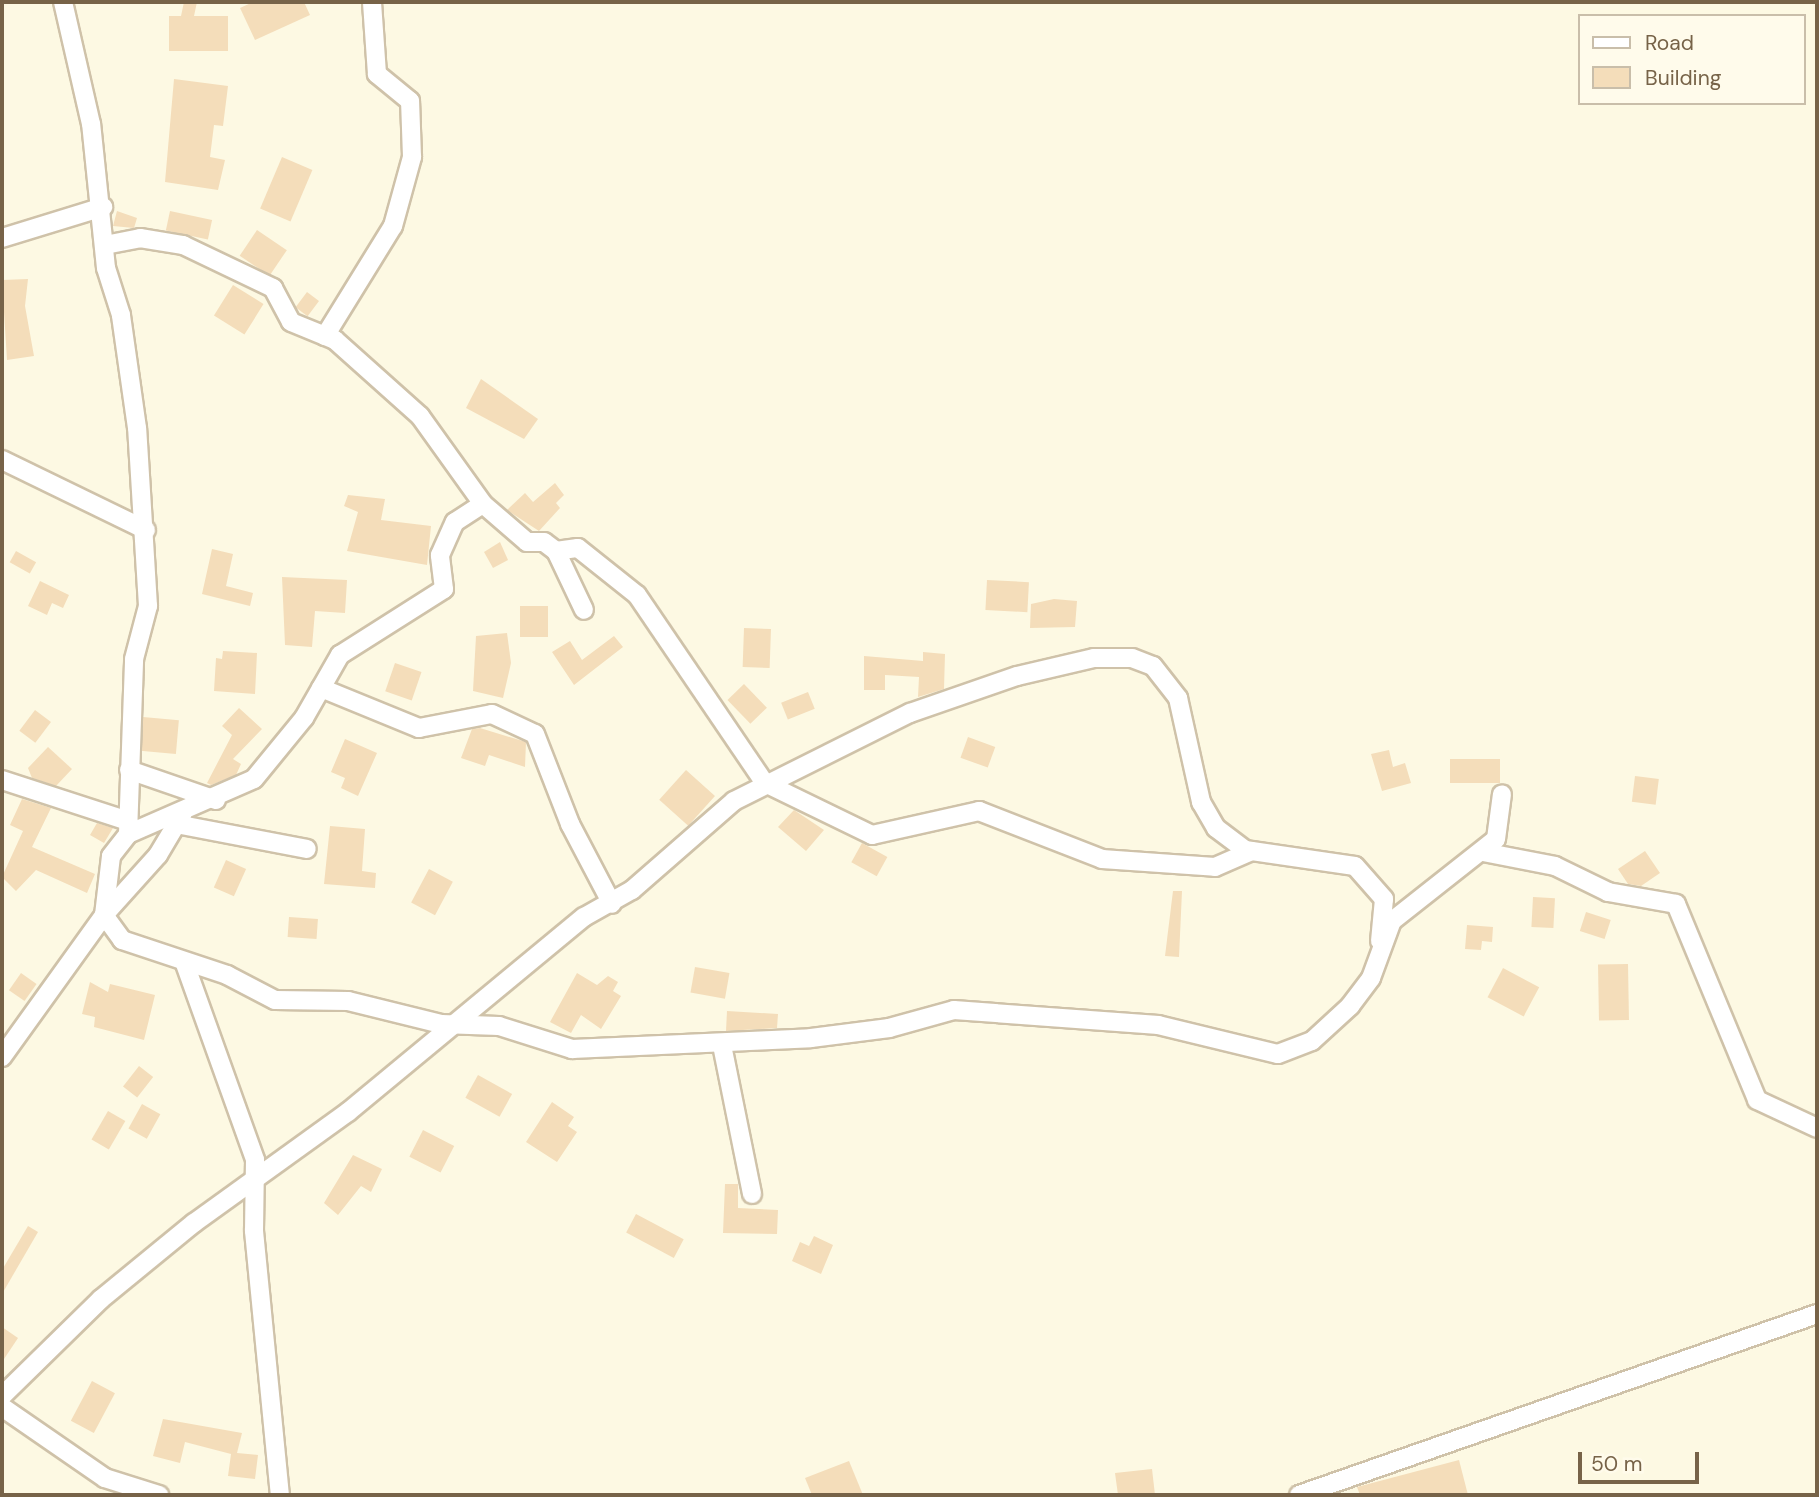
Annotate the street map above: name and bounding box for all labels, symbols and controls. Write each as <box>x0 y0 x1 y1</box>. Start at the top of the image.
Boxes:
legend <box>1577 14 1805 105</box>
text: Road <box>1645 29 1694 57</box>
text: Building <box>1645 64 1721 92</box>
scale bar <box>1581 1438 1702 1482</box>
text: 50 m <box>1591 1450 1642 1478</box>

